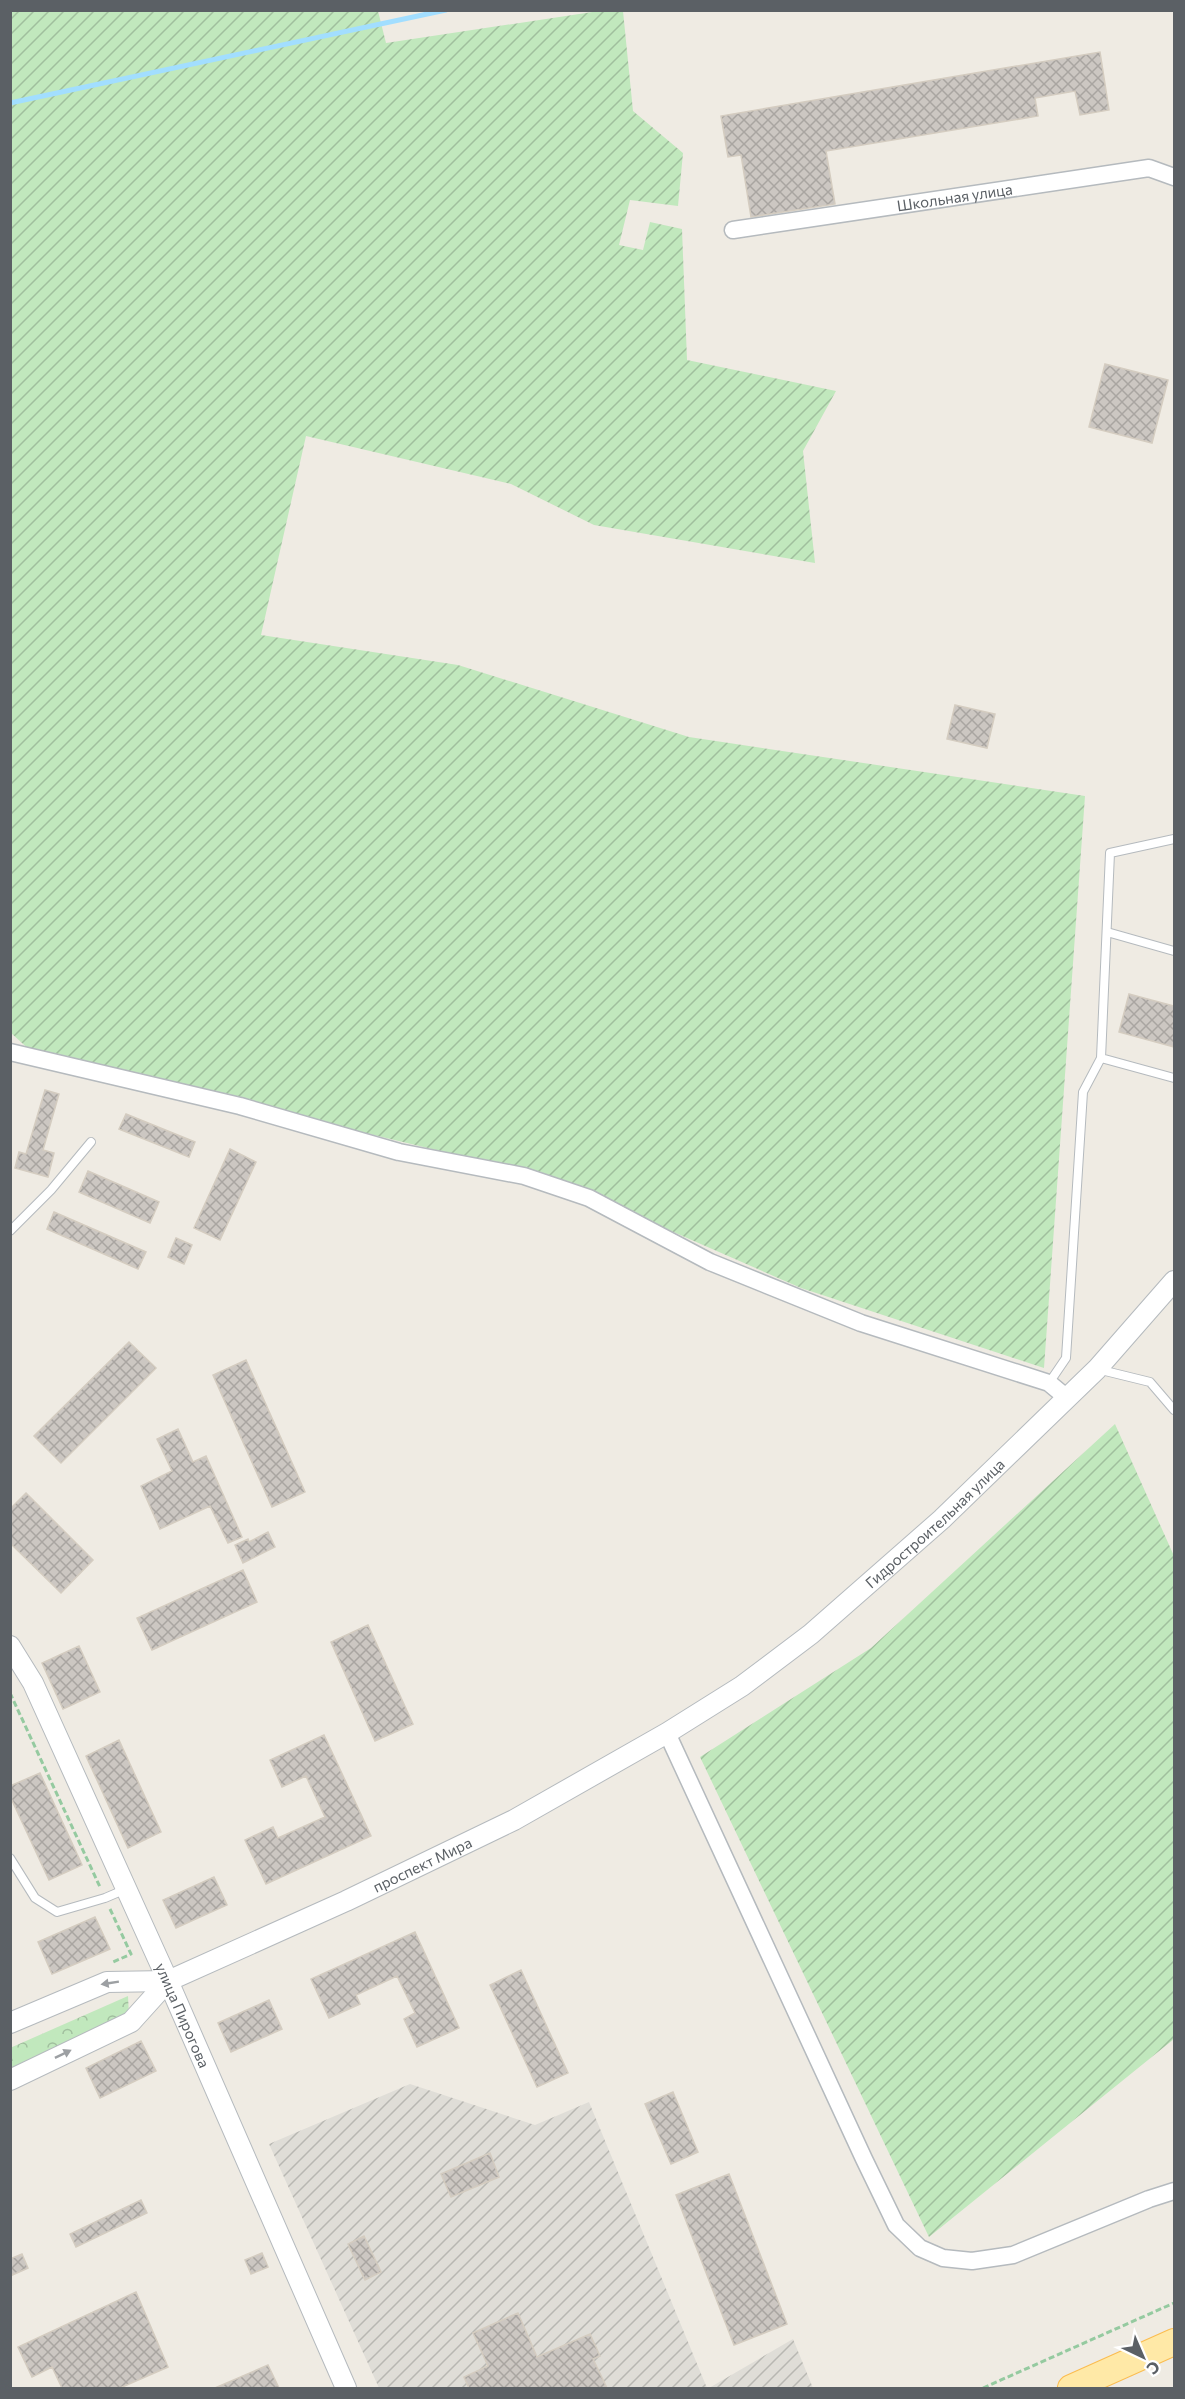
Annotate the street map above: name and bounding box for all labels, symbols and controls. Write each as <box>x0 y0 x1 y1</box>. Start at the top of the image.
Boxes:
street label: Школьная улица <box>895 179 1014 214</box>
street label: Гидростроительная улица <box>861 1455 1008 1591</box>
street label: проспект Мира <box>370 1833 475 1896</box>
street label: улица Пирогова <box>152 1960 214 2070</box>
one-way arrow <box>100 1979 119 1988</box>
one-way arrow <box>55 2050 72 2059</box>
north arrow <box>1113 2327 1173 2387</box>
text: С <box>1143 2358 1164 2379</box>

